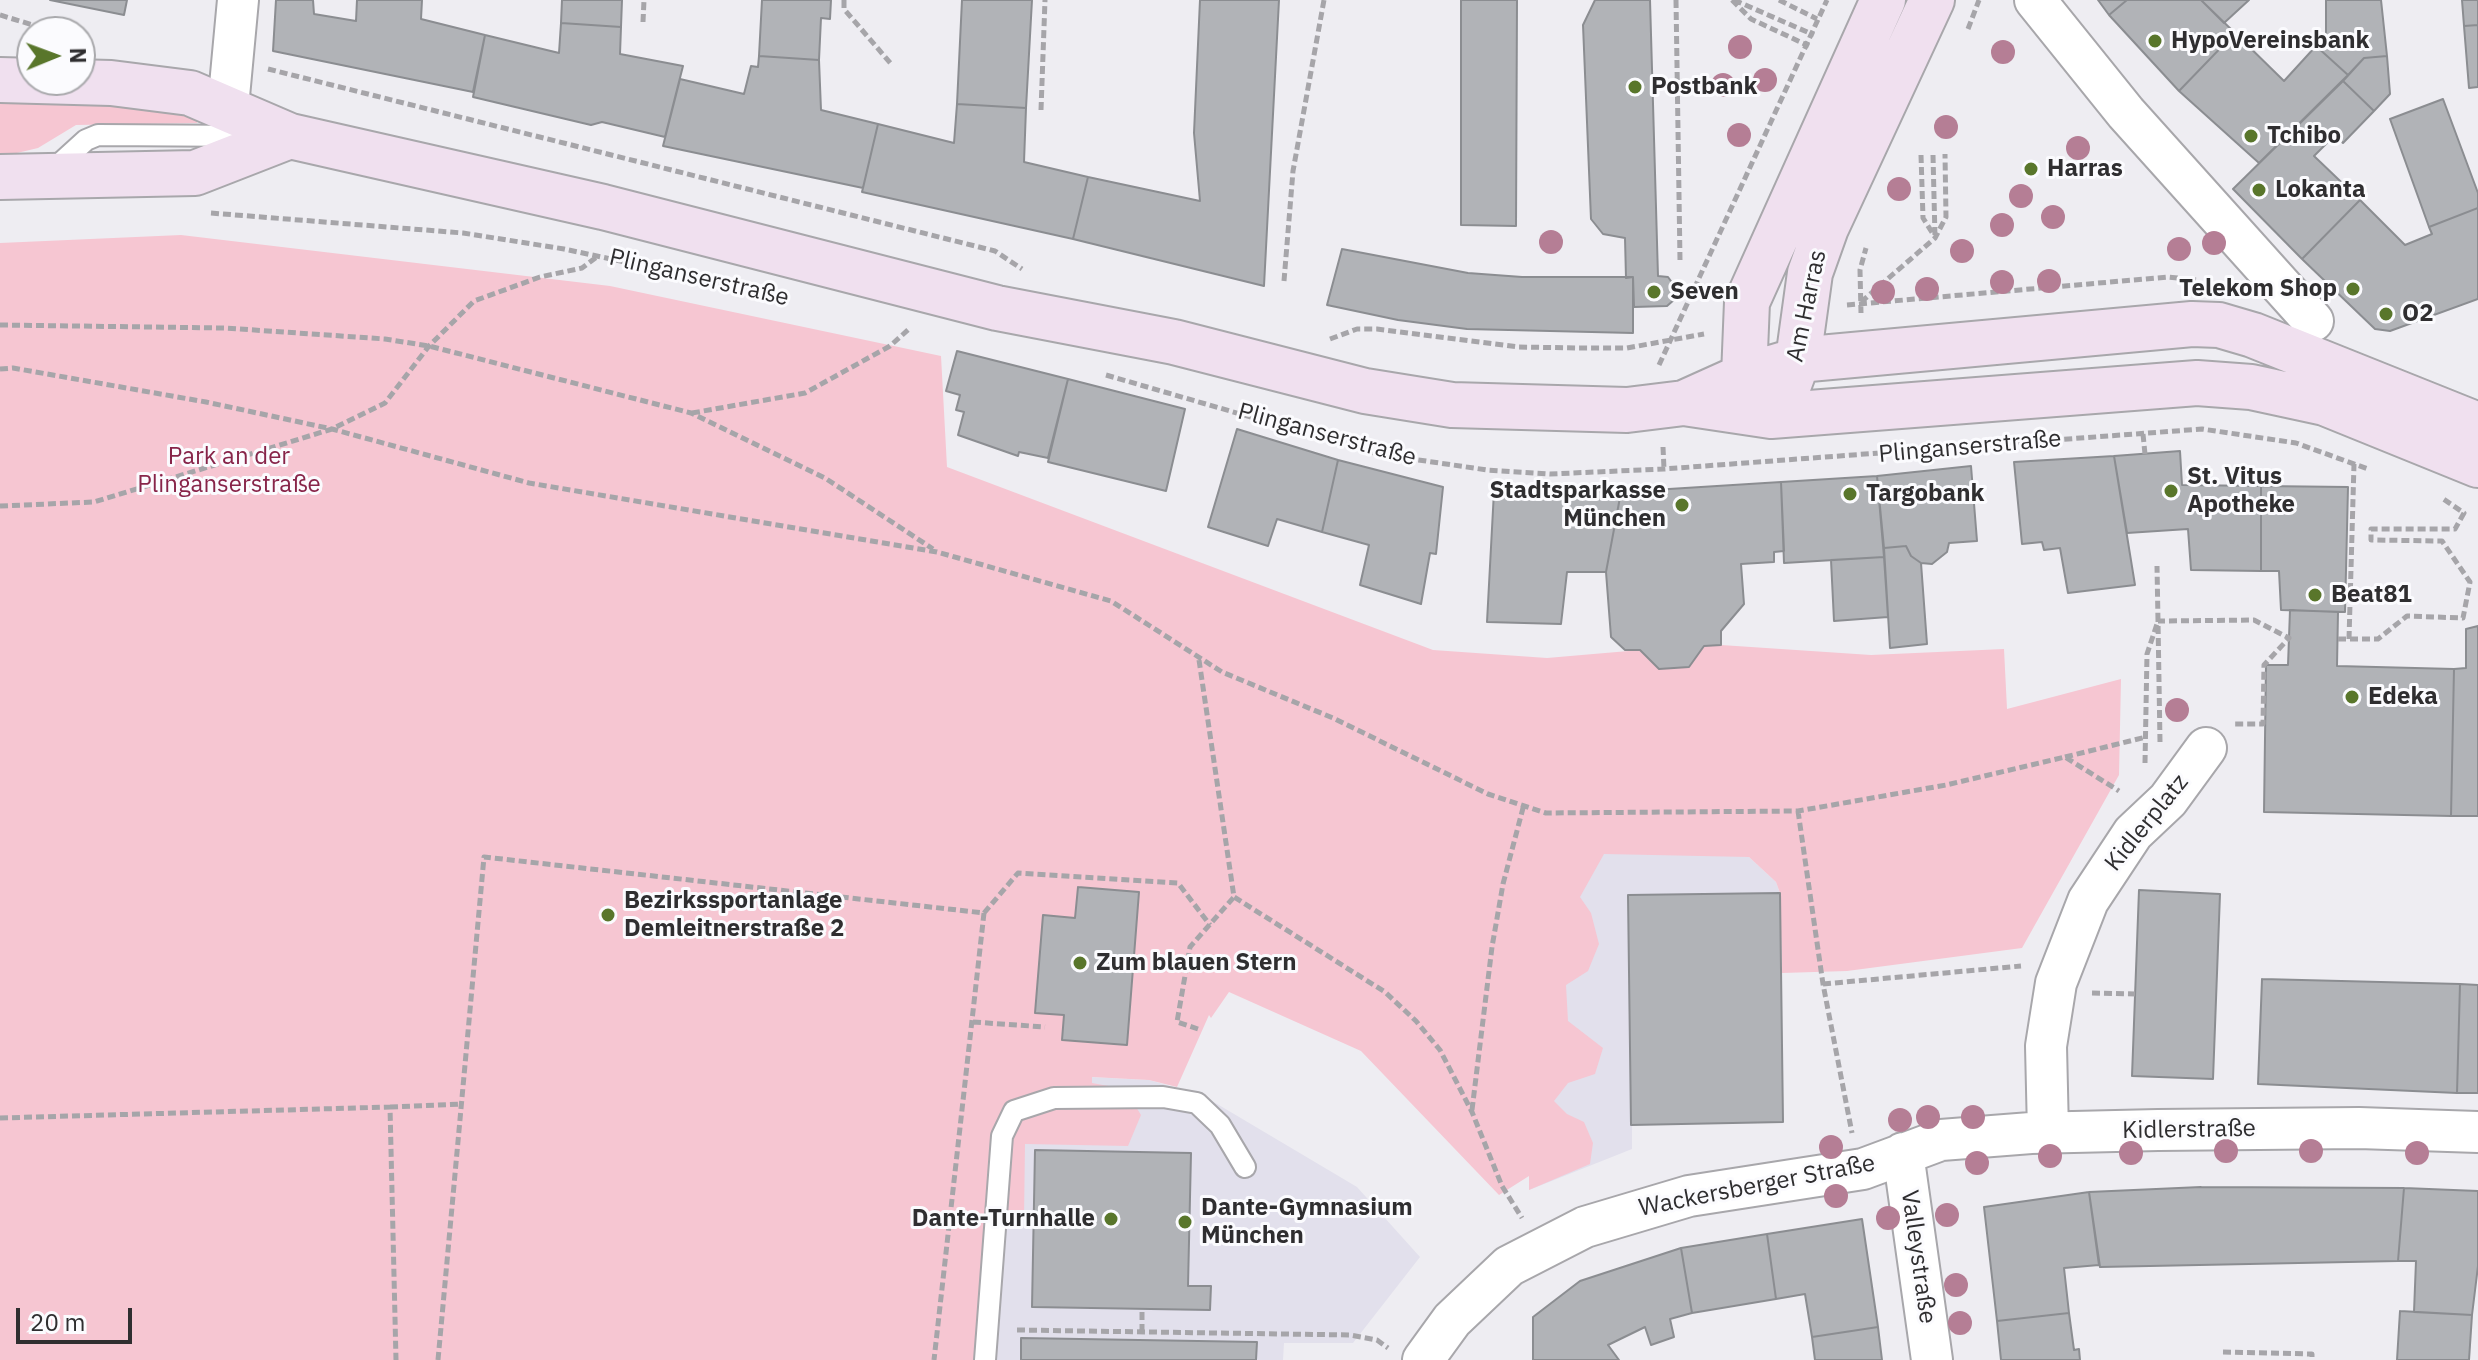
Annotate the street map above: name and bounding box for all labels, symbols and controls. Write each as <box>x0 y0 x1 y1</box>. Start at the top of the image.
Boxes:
north arrow <box>16 16 96 96</box>
place label: HypoVereinsbank <box>2171 27 2369 55</box>
marker: HypoVereinsbank <box>2146 32 2164 50</box>
text: N <box>64 47 93 64</box>
place label: Postbank <box>1651 73 1757 101</box>
marker: Postbank <box>1626 78 1644 96</box>
place label: Tchibo <box>2267 122 2341 150</box>
marker: Tchibo <box>2242 127 2260 145</box>
place label: Harras <box>2047 155 2123 183</box>
marker: Harras <box>2022 160 2040 178</box>
place label: Lokanta <box>2275 176 2366 204</box>
marker: Lokanta <box>2250 181 2268 199</box>
street label: Plinganserstraße <box>606 243 792 313</box>
street label: Am Harras <box>1781 247 1833 365</box>
place label: Telekom Shop <box>2179 275 2337 303</box>
place label: Seven <box>1670 278 1739 306</box>
marker: Telekom Shop <box>2344 280 2362 298</box>
marker: Seven <box>1645 283 1663 301</box>
place label: O2 <box>2402 300 2434 328</box>
marker: O2 <box>2377 305 2395 323</box>
street label: Plinganserstraße <box>1235 397 1419 473</box>
street label: Plinganserstraße <box>1877 425 2063 469</box>
park label: Park an der Plinganserstraße <box>137 443 321 499</box>
place label: St. Vitus Apotheke <box>2187 463 2295 519</box>
place label: Stadtsparkasse München <box>1489 477 1666 533</box>
place label: Targobank <box>1866 480 1984 508</box>
marker: St. Vitus Apotheke <box>2162 482 2180 500</box>
marker: Targobank <box>1841 485 1859 503</box>
marker: Stadtsparkasse München <box>1673 496 1691 514</box>
place label: Beat81 <box>2331 581 2412 609</box>
marker: Beat81 <box>2306 586 2324 604</box>
place label: Edeka <box>2368 683 2438 711</box>
marker: Edeka <box>2343 688 2361 706</box>
street label: Kidlerplatz <box>2099 769 2195 877</box>
place label: Bezirkssportanlage Demleitnerstraße 2 <box>624 887 844 943</box>
marker: Bezirkssportanlage Demleitnerstraße 2 <box>599 906 617 924</box>
place label: Zum blauen Stern <box>1096 949 1297 977</box>
marker: Zum blauen Stern <box>1071 954 1089 972</box>
street label: Kidlerstraße <box>2122 1114 2256 1146</box>
street label: Wackersberger Straße <box>1637 1149 1877 1223</box>
street label: Valleystraße <box>1894 1188 1942 1326</box>
place label: Dante-Gymnasium München <box>1201 1194 1413 1250</box>
place label: Dante-Turnhalle <box>912 1205 1095 1233</box>
marker: Dante-Turnhalle <box>1102 1210 1120 1228</box>
marker: Dante-Gymnasium München <box>1176 1213 1194 1231</box>
scale bar <box>20 1292 136 1342</box>
text: 20 m <box>30 1306 85 1338</box>

